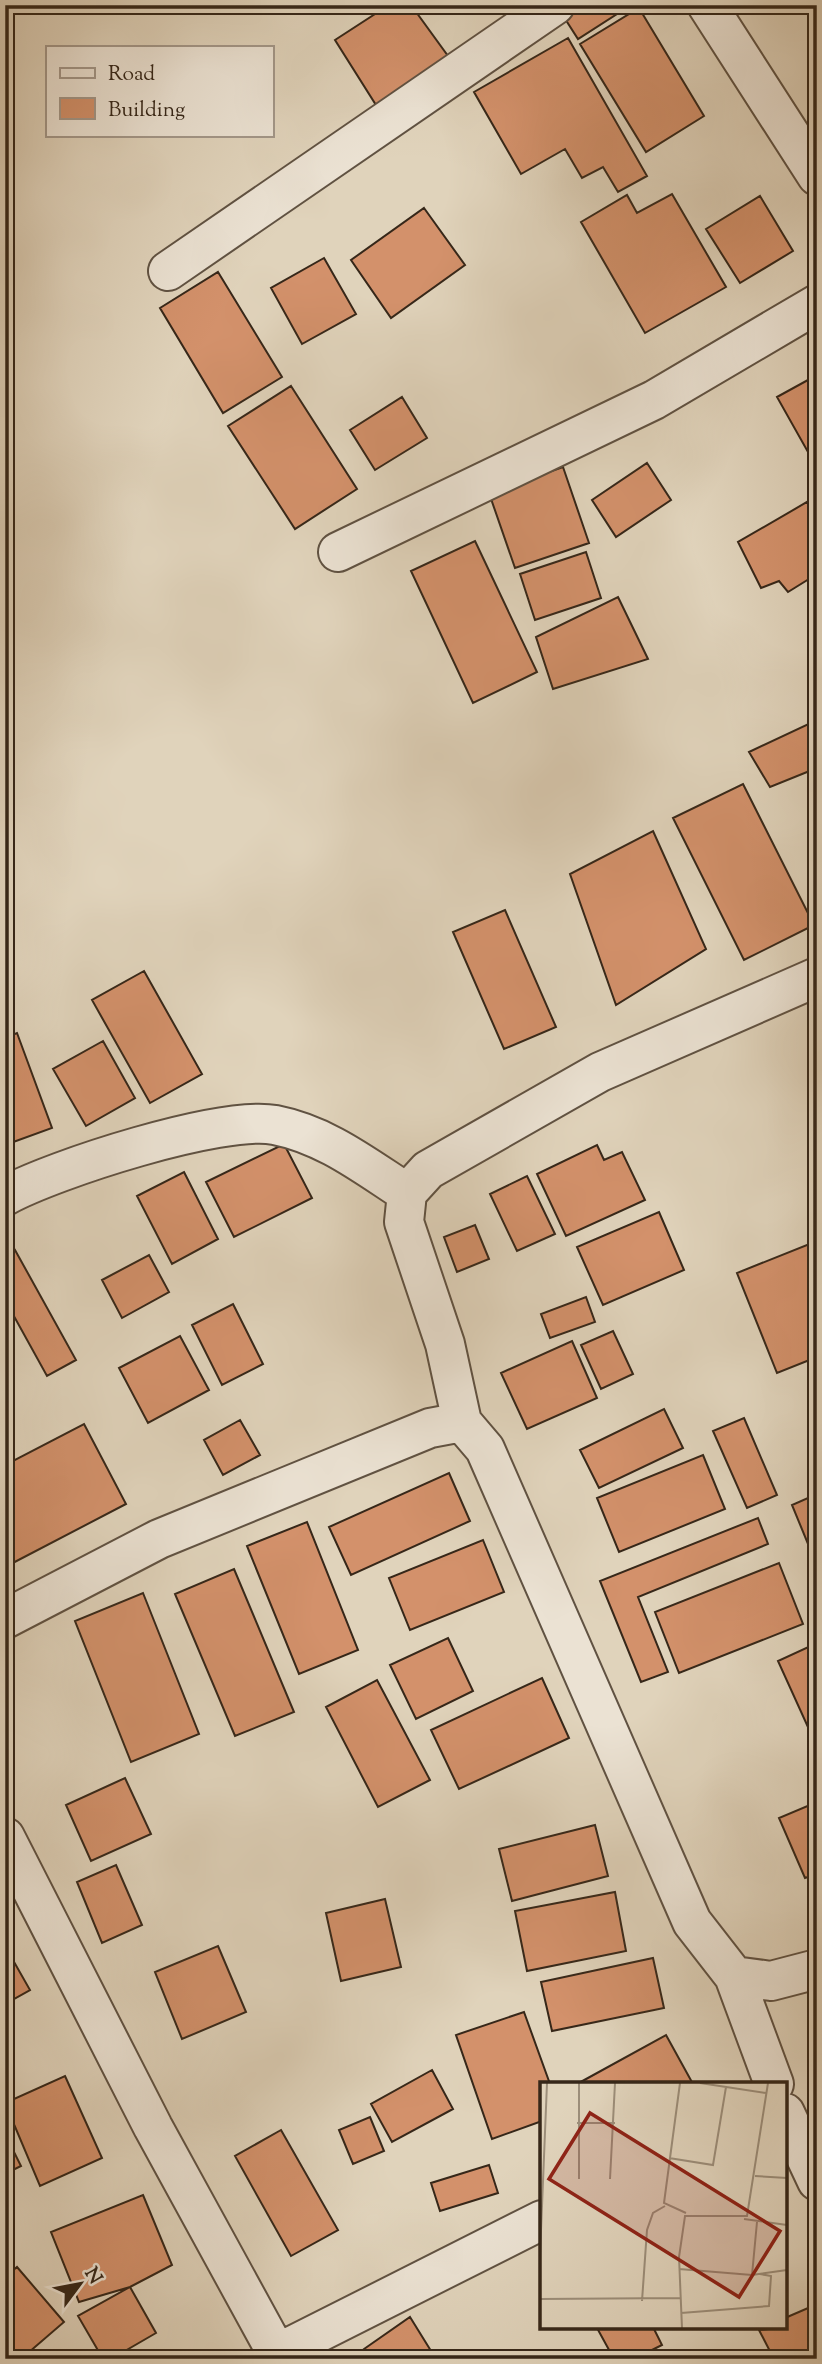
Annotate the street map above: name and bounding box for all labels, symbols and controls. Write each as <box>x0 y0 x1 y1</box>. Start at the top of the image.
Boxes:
legend <box>46 46 273 136</box>
text: Road <box>108 60 155 90</box>
text: Building <box>108 96 185 126</box>
inset map <box>540 2082 787 2329</box>
north arrow <box>46 2248 116 2318</box>
text: N <box>77 2263 108 2290</box>

